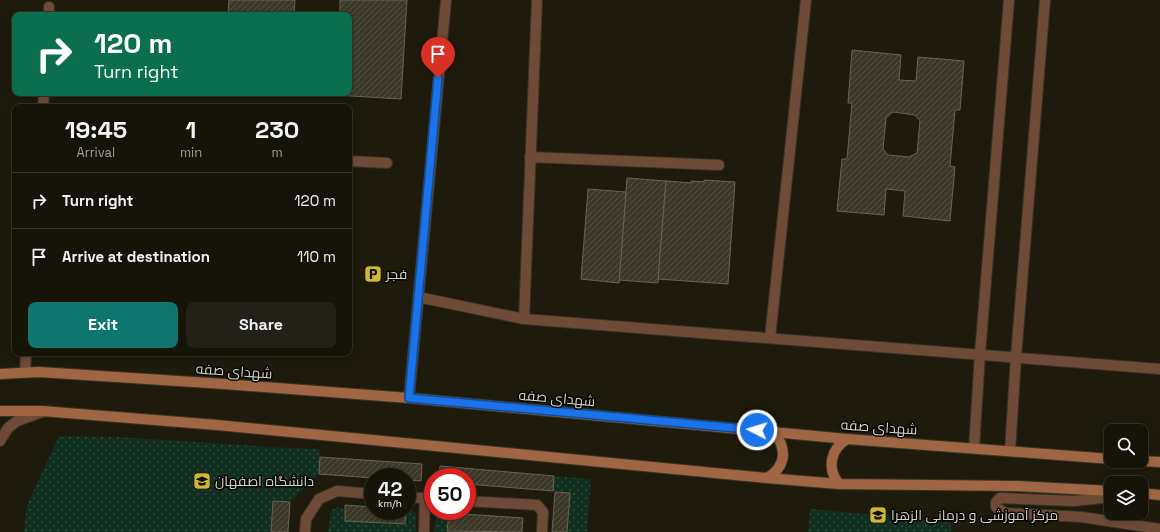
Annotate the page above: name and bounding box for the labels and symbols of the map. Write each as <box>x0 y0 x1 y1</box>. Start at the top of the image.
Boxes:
pin <box>421 37 455 78</box>
parking icon: فجر <box>363 264 383 284</box>
place label: فجر <box>385 265 407 283</box>
street label: شهدای صفه <box>195 359 273 383</box>
street label: شهدای صفه <box>518 386 596 410</box>
position arrow <box>736 409 778 451</box>
street label: شهدای صفه <box>840 415 918 439</box>
speed limit sign: 50 <box>424 468 476 520</box>
school or university icon: دانشگاه اصفهان <box>192 471 212 491</box>
place label: دانشگاه اصفهان <box>215 472 314 490</box>
school or university icon: مرکز آموزشی و درمانی الزهرا <box>868 505 888 525</box>
place label: مرکز آموزشی و درمانی الزهرا <box>891 506 1058 524</box>

